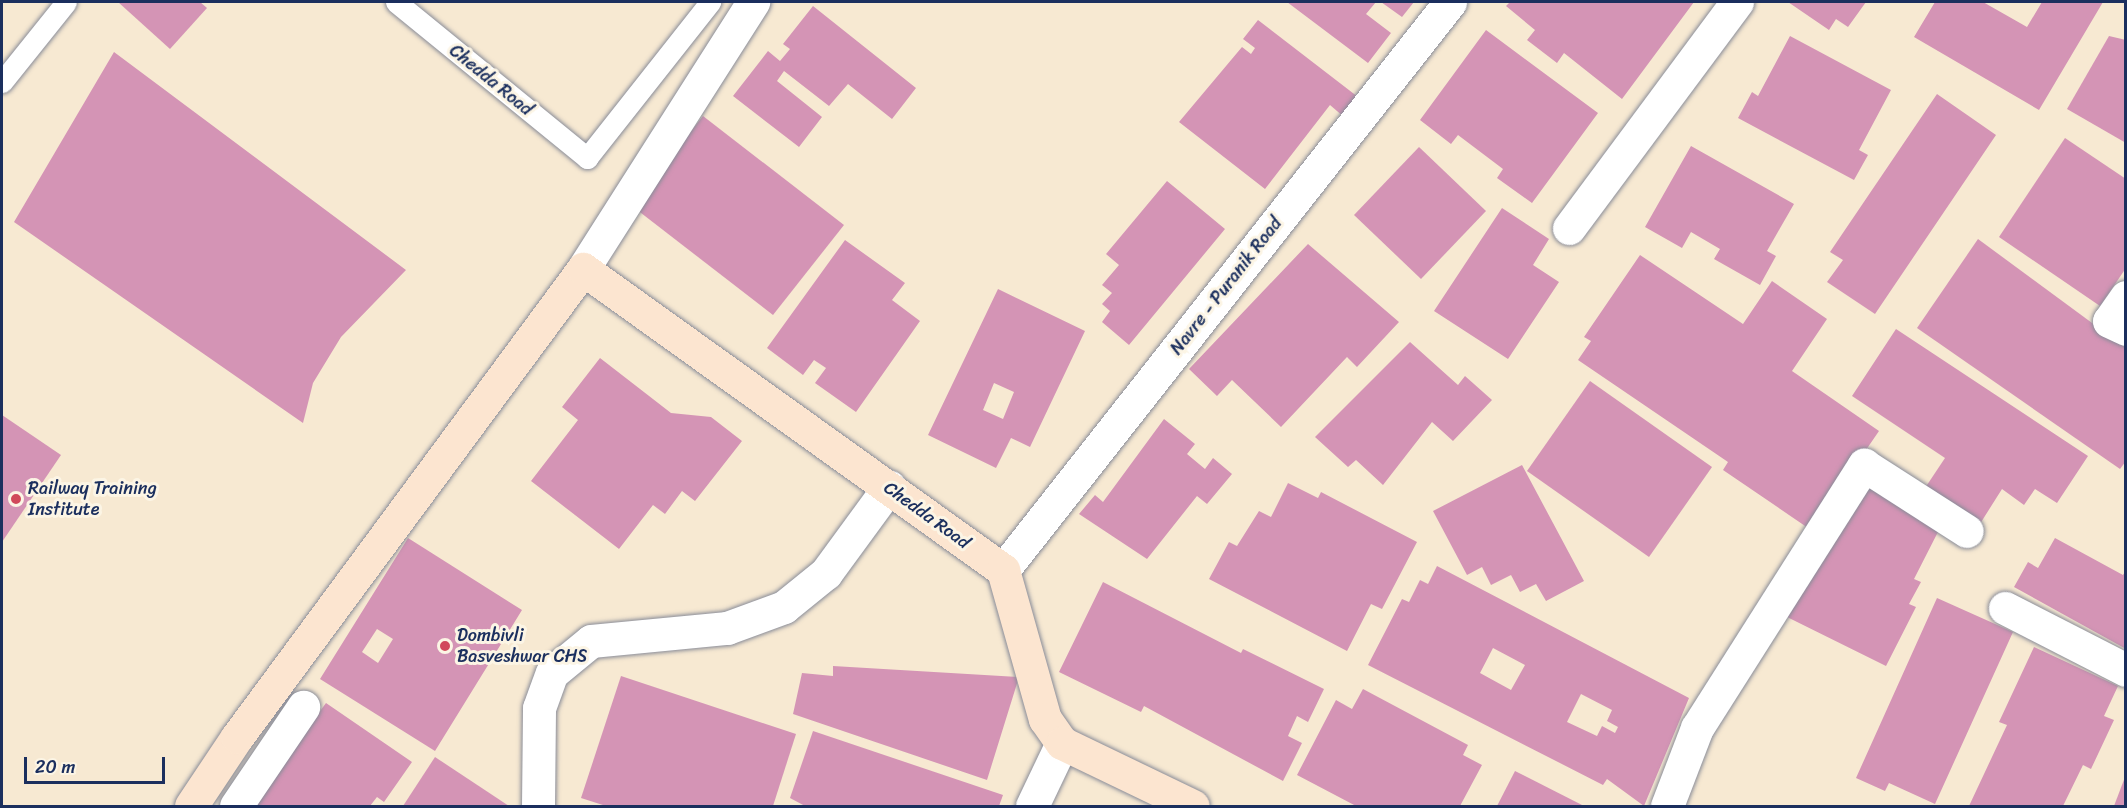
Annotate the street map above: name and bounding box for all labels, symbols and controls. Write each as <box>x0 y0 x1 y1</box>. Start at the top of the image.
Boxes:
street label: Chedda Road <box>445 40 537 120</box>
street label: Navre - Puranik Road <box>1166 213 1286 359</box>
street label: Chedda Road <box>880 477 974 553</box>
place label: Railway Training Institute <box>28 478 157 520</box>
marker: Railway Training Institute <box>9 492 23 506</box>
place label: Dombivli Basveshwar CHS <box>457 625 587 668</box>
marker: Dombivli Basveshwar CHS <box>438 639 452 653</box>
scale bar <box>27 745 168 783</box>
text: 20 m <box>35 751 75 783</box>

